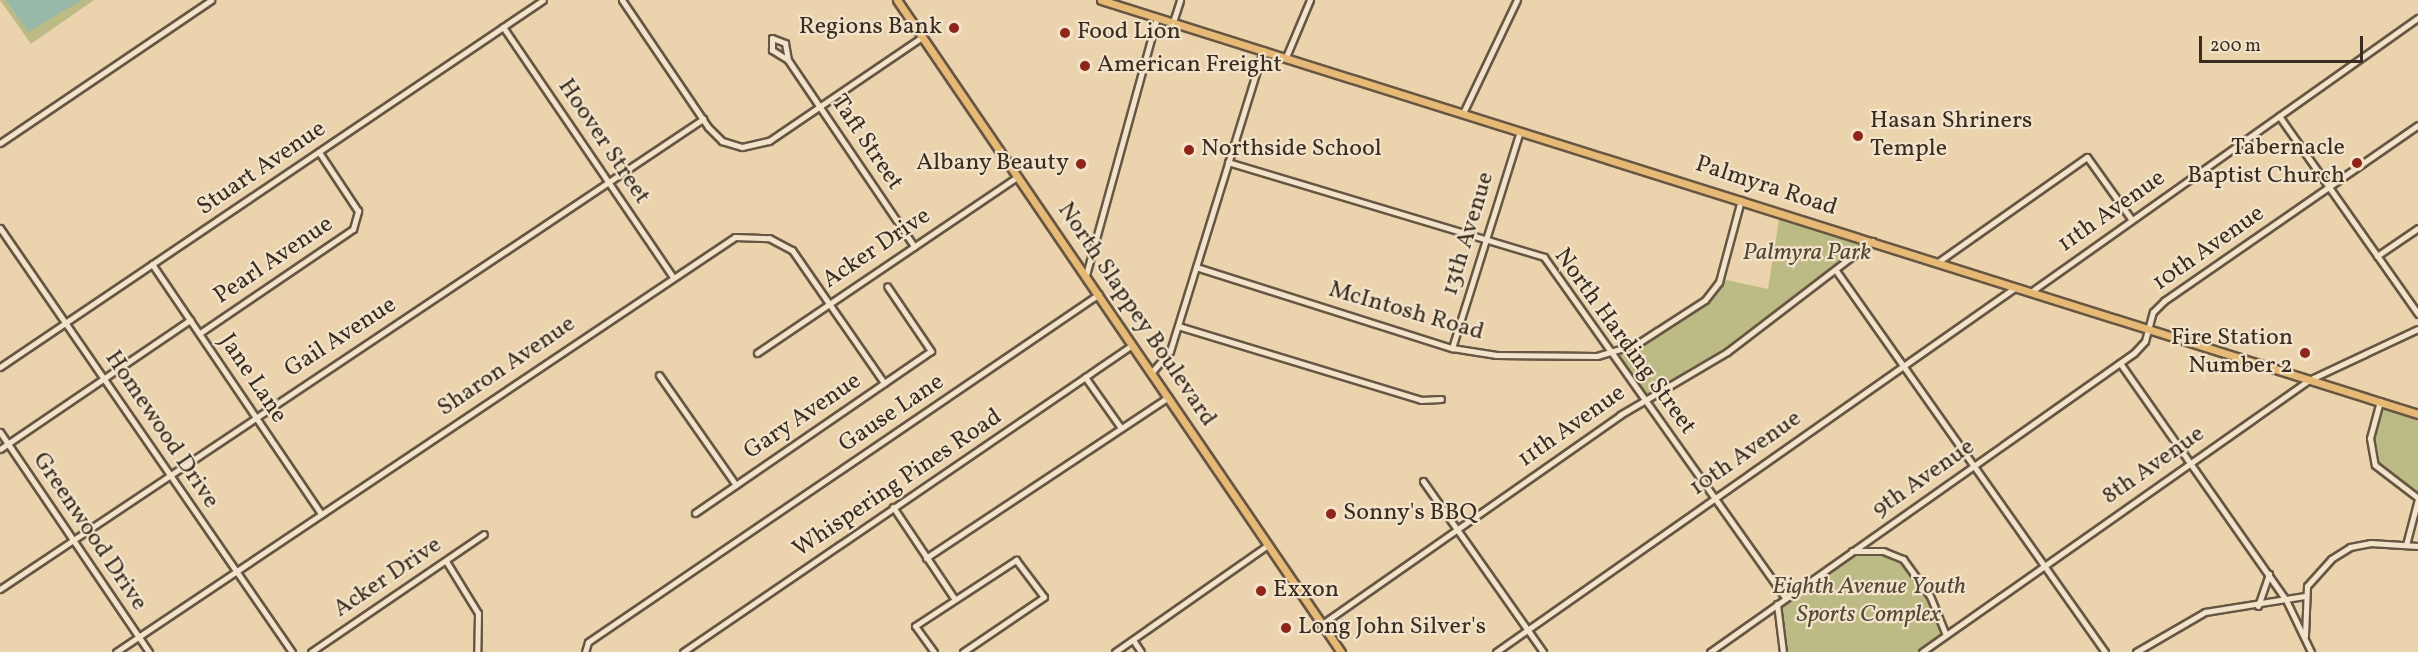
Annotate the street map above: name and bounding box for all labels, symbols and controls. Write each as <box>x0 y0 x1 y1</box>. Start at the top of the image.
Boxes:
place label: Regions Bank <box>799 14 942 42</box>
place label: Food Lion <box>1077 19 1181 47</box>
marker: Regions Bank <box>947 21 961 35</box>
scale bar <box>2202 24 2366 62</box>
marker: Food Lion <box>1058 26 1072 40</box>
text: 200 m <box>2210 34 2261 59</box>
place label: American Freight <box>1097 52 1282 80</box>
marker: American Freight <box>1078 59 1092 73</box>
street label: Hoover Street <box>551 74 655 210</box>
street label: Taft Street <box>824 90 908 196</box>
place label: Hasan Shriners Temple <box>1870 108 2032 164</box>
street label: Stuart Avenue <box>192 115 332 223</box>
marker: Hasan Shriners Temple <box>1851 129 1865 143</box>
place label: Tabernacle Baptist Church <box>2187 135 2345 191</box>
place label: Northside School <box>1201 136 1382 164</box>
marker: Northside School <box>1182 143 1196 157</box>
place label: Albany Beauty <box>915 150 1069 178</box>
street label: Palmyra Road <box>1691 151 1841 223</box>
marker: Tabernacle Baptist Church <box>2350 156 2364 170</box>
marker: Albany Beauty <box>1074 157 1088 171</box>
street label: 11th Avenue <box>2053 164 2171 260</box>
street label: 13th Avenue <box>1437 169 1501 299</box>
street label: North Slappey Boulevard <box>1050 197 1222 433</box>
street label: 10th Avenue <box>2148 200 2270 298</box>
street label: Acker Drive <box>818 202 936 296</box>
street label: Pearl Avenue <box>209 211 339 311</box>
park label: Palmyra Park <box>1743 240 1871 268</box>
street label: North Harding Street <box>1547 243 1701 441</box>
street label: McIntosh Road <box>1325 276 1487 348</box>
street label: Gail Avenue <box>280 291 402 385</box>
street label: Sharon Avenue <box>433 310 581 424</box>
place label: Fire Station Number 2 <box>2171 325 2293 381</box>
street label: Jane Lane <box>212 329 292 429</box>
street label: Homewood Drive <box>98 346 224 514</box>
marker: Fire Station Number 2 <box>2298 346 2312 360</box>
street label: Gary Avenue <box>739 367 867 467</box>
street label: Gause Lane <box>834 368 950 460</box>
street label: 11th Avenue <box>1513 379 1631 475</box>
street label: Whispering Pines Road <box>788 403 1008 565</box>
street label: 10th Avenue <box>1685 405 1807 503</box>
street label: 8th Avenue <box>2097 420 2211 512</box>
street label: 9th Avenue <box>1867 433 1981 525</box>
street label: Greenwood Drive <box>25 447 153 617</box>
place label: Sonny's BBQ <box>1343 500 1477 528</box>
marker: Sonny's BBQ <box>1324 507 1338 521</box>
street label: Acker Drive <box>329 531 447 625</box>
park label: Eighth Avenue Youth Sports Complex <box>1772 574 1966 630</box>
place label: Exxon <box>1273 577 1339 605</box>
marker: Exxon <box>1254 584 1268 598</box>
place label: Long John Silver's <box>1298 614 1486 642</box>
marker: Long John Silver's <box>1279 621 1293 635</box>

